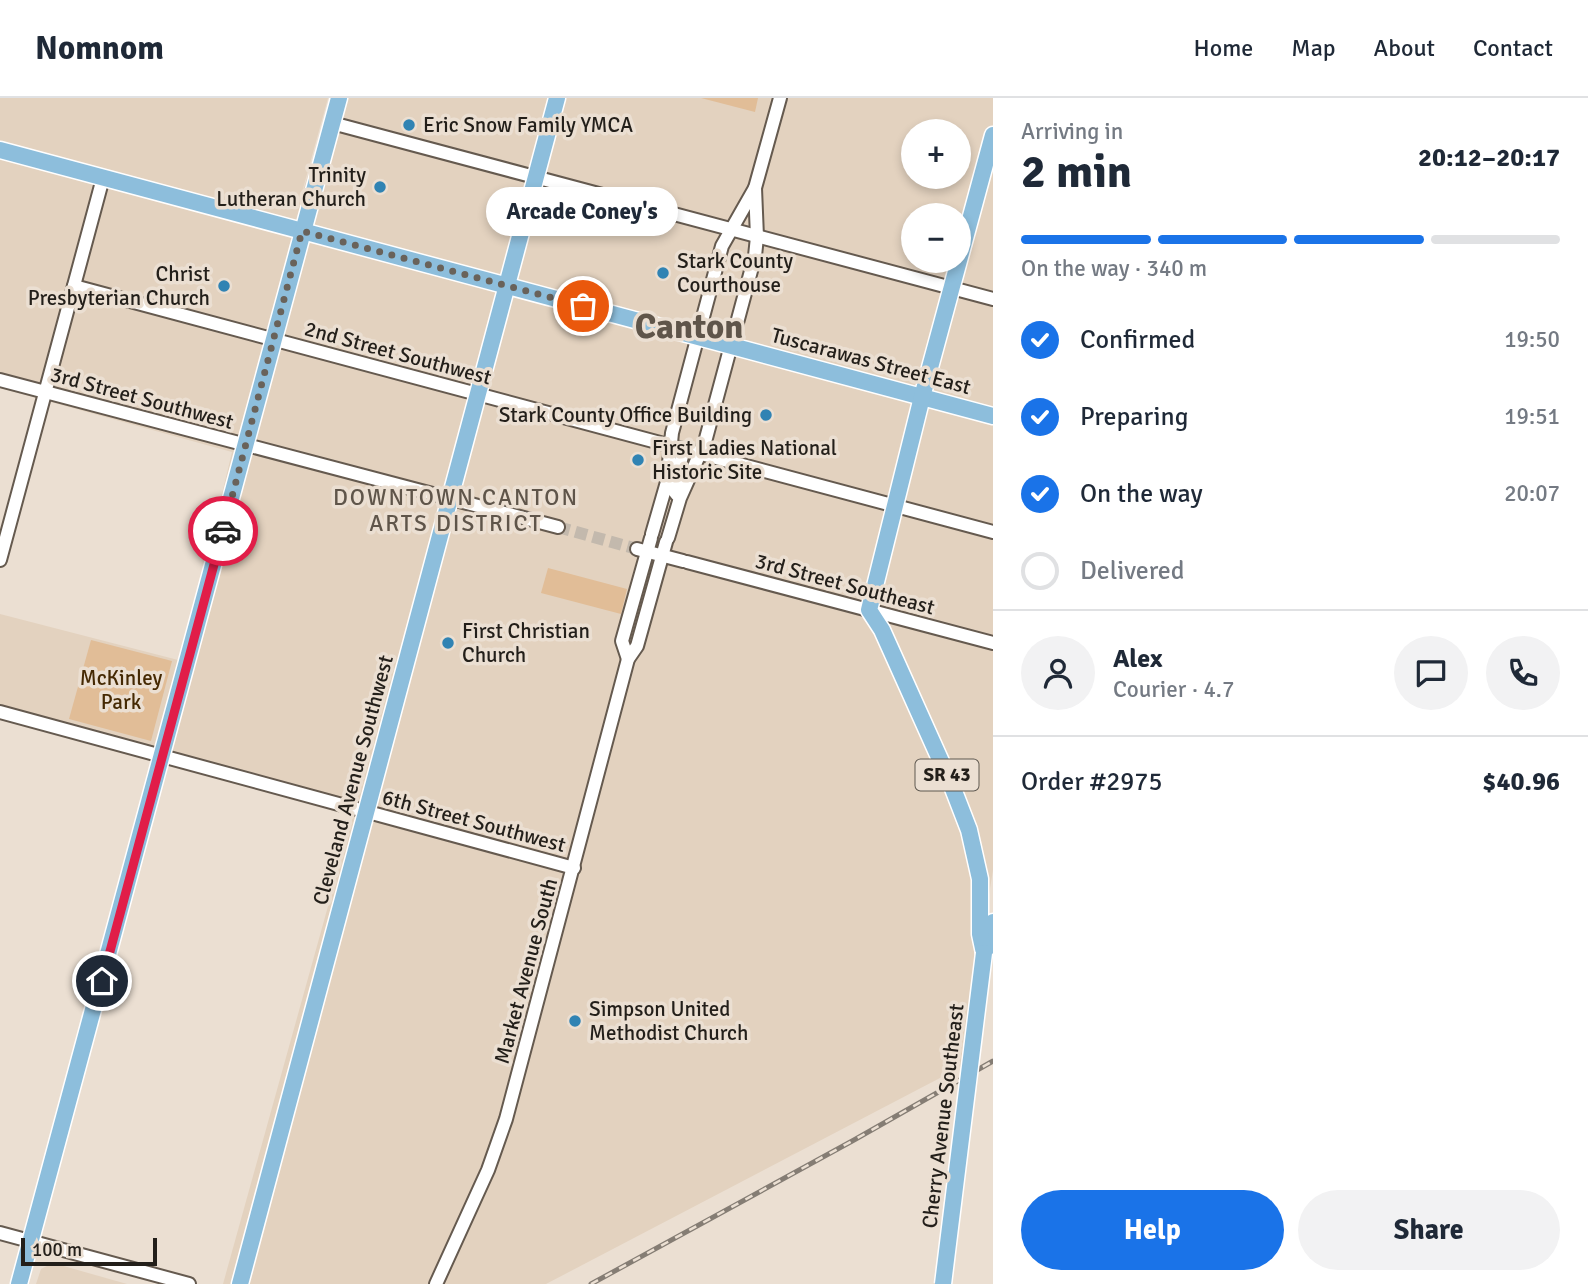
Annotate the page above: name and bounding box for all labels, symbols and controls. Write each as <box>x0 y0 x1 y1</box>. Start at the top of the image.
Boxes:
text: Nomnom <box>35 28 164 69</box>
text: Home <box>1193 33 1253 63</box>
text: Map <box>1291 33 1336 63</box>
text: About <box>1374 33 1435 63</box>
text: Contact <box>1473 33 1553 63</box>
place label: Eric Snow Family YMCA <box>423 112 633 138</box>
marker: Eric Snow Family YMCA <box>401 117 417 133</box>
text: Arriving in <box>1021 117 1123 146</box>
map controls <box>901 119 971 273</box>
button: + <box>901 119 971 189</box>
text: 20:12–20:17 <box>1418 142 1560 174</box>
text: 2 min <box>1021 144 1132 200</box>
place label: Trinity Lutheran Church <box>216 162 366 212</box>
marker: Trinity Lutheran Church <box>372 179 388 195</box>
callout: Arcade Coney's <box>487 187 679 236</box>
text: Arcade Coney's <box>506 197 658 226</box>
button: − <box>901 203 971 273</box>
place label: Stark County Courthouse <box>677 248 793 298</box>
text: On the way · 340 m <box>1021 254 1207 283</box>
place label: Christ Presbyterian Church <box>28 261 210 311</box>
marker: Stark County Courthouse <box>655 265 671 281</box>
pin <box>553 276 613 336</box>
marker: Christ Presbyterian Church <box>216 278 232 294</box>
icon: bag <box>564 287 602 325</box>
district label: Canton <box>635 305 743 348</box>
street label: 2nd Street Southwest <box>302 316 494 390</box>
icon: check <box>1021 321 1059 359</box>
street label: Tuscarawas Street East <box>768 322 974 400</box>
text: Confirmed <box>1080 324 1195 356</box>
text: 19:50 <box>1504 325 1560 354</box>
street label: 3rd Street Southwest <box>48 361 236 435</box>
icon: check <box>1021 398 1059 436</box>
text: Preparing <box>1080 401 1188 433</box>
place label: Stark County Office Building <box>499 402 752 428</box>
text: 19:51 <box>1504 402 1560 431</box>
marker: Stark County Office Building <box>758 407 774 423</box>
place label: First Ladies National Historic Site <box>652 435 837 485</box>
marker: First Ladies National Historic Site <box>630 452 646 468</box>
icon: check <box>1021 475 1059 513</box>
text: On the way <box>1080 478 1203 510</box>
text: 20:07 <box>1504 479 1560 508</box>
district label: DOWNTOWN CANTON ARTS DISTRICT <box>333 483 579 538</box>
courier <box>188 496 258 566</box>
icon: car <box>204 512 242 550</box>
street label: 3rd Street Southeast <box>753 548 937 620</box>
text: Delivered <box>1080 555 1185 587</box>
place label: First Christian Church <box>462 618 590 668</box>
marker: First Christian Church <box>440 635 456 651</box>
button: person <box>1021 636 1095 710</box>
button: chat <box>1394 636 1468 710</box>
button: phone <box>1486 636 1560 710</box>
text: Alex <box>1113 643 1163 675</box>
street label: Cleveland Avenue Southwest <box>307 652 399 908</box>
park label: McKinley Park <box>80 665 162 715</box>
text: Courier · 4.7 <box>1113 675 1234 704</box>
road number: SR 43 <box>916 760 978 790</box>
text: Order #2975 <box>1021 766 1162 798</box>
text: $40.96 <box>1482 766 1560 798</box>
street label: 6th Street Southwest <box>380 784 568 858</box>
street label: Market Avenue South <box>489 875 563 1067</box>
pin <box>72 951 132 1011</box>
icon: home <box>83 962 121 1000</box>
place label: Simpson United Methodist Church <box>589 996 748 1046</box>
street label: Cherry Avenue Southeast <box>916 1002 970 1230</box>
marker: Simpson United Methodist Church <box>567 1013 583 1029</box>
button: Help <box>1021 1190 1284 1270</box>
button: Share <box>1298 1190 1560 1270</box>
scale bar <box>21 1235 158 1267</box>
text: 100 m <box>32 1238 82 1262</box>

